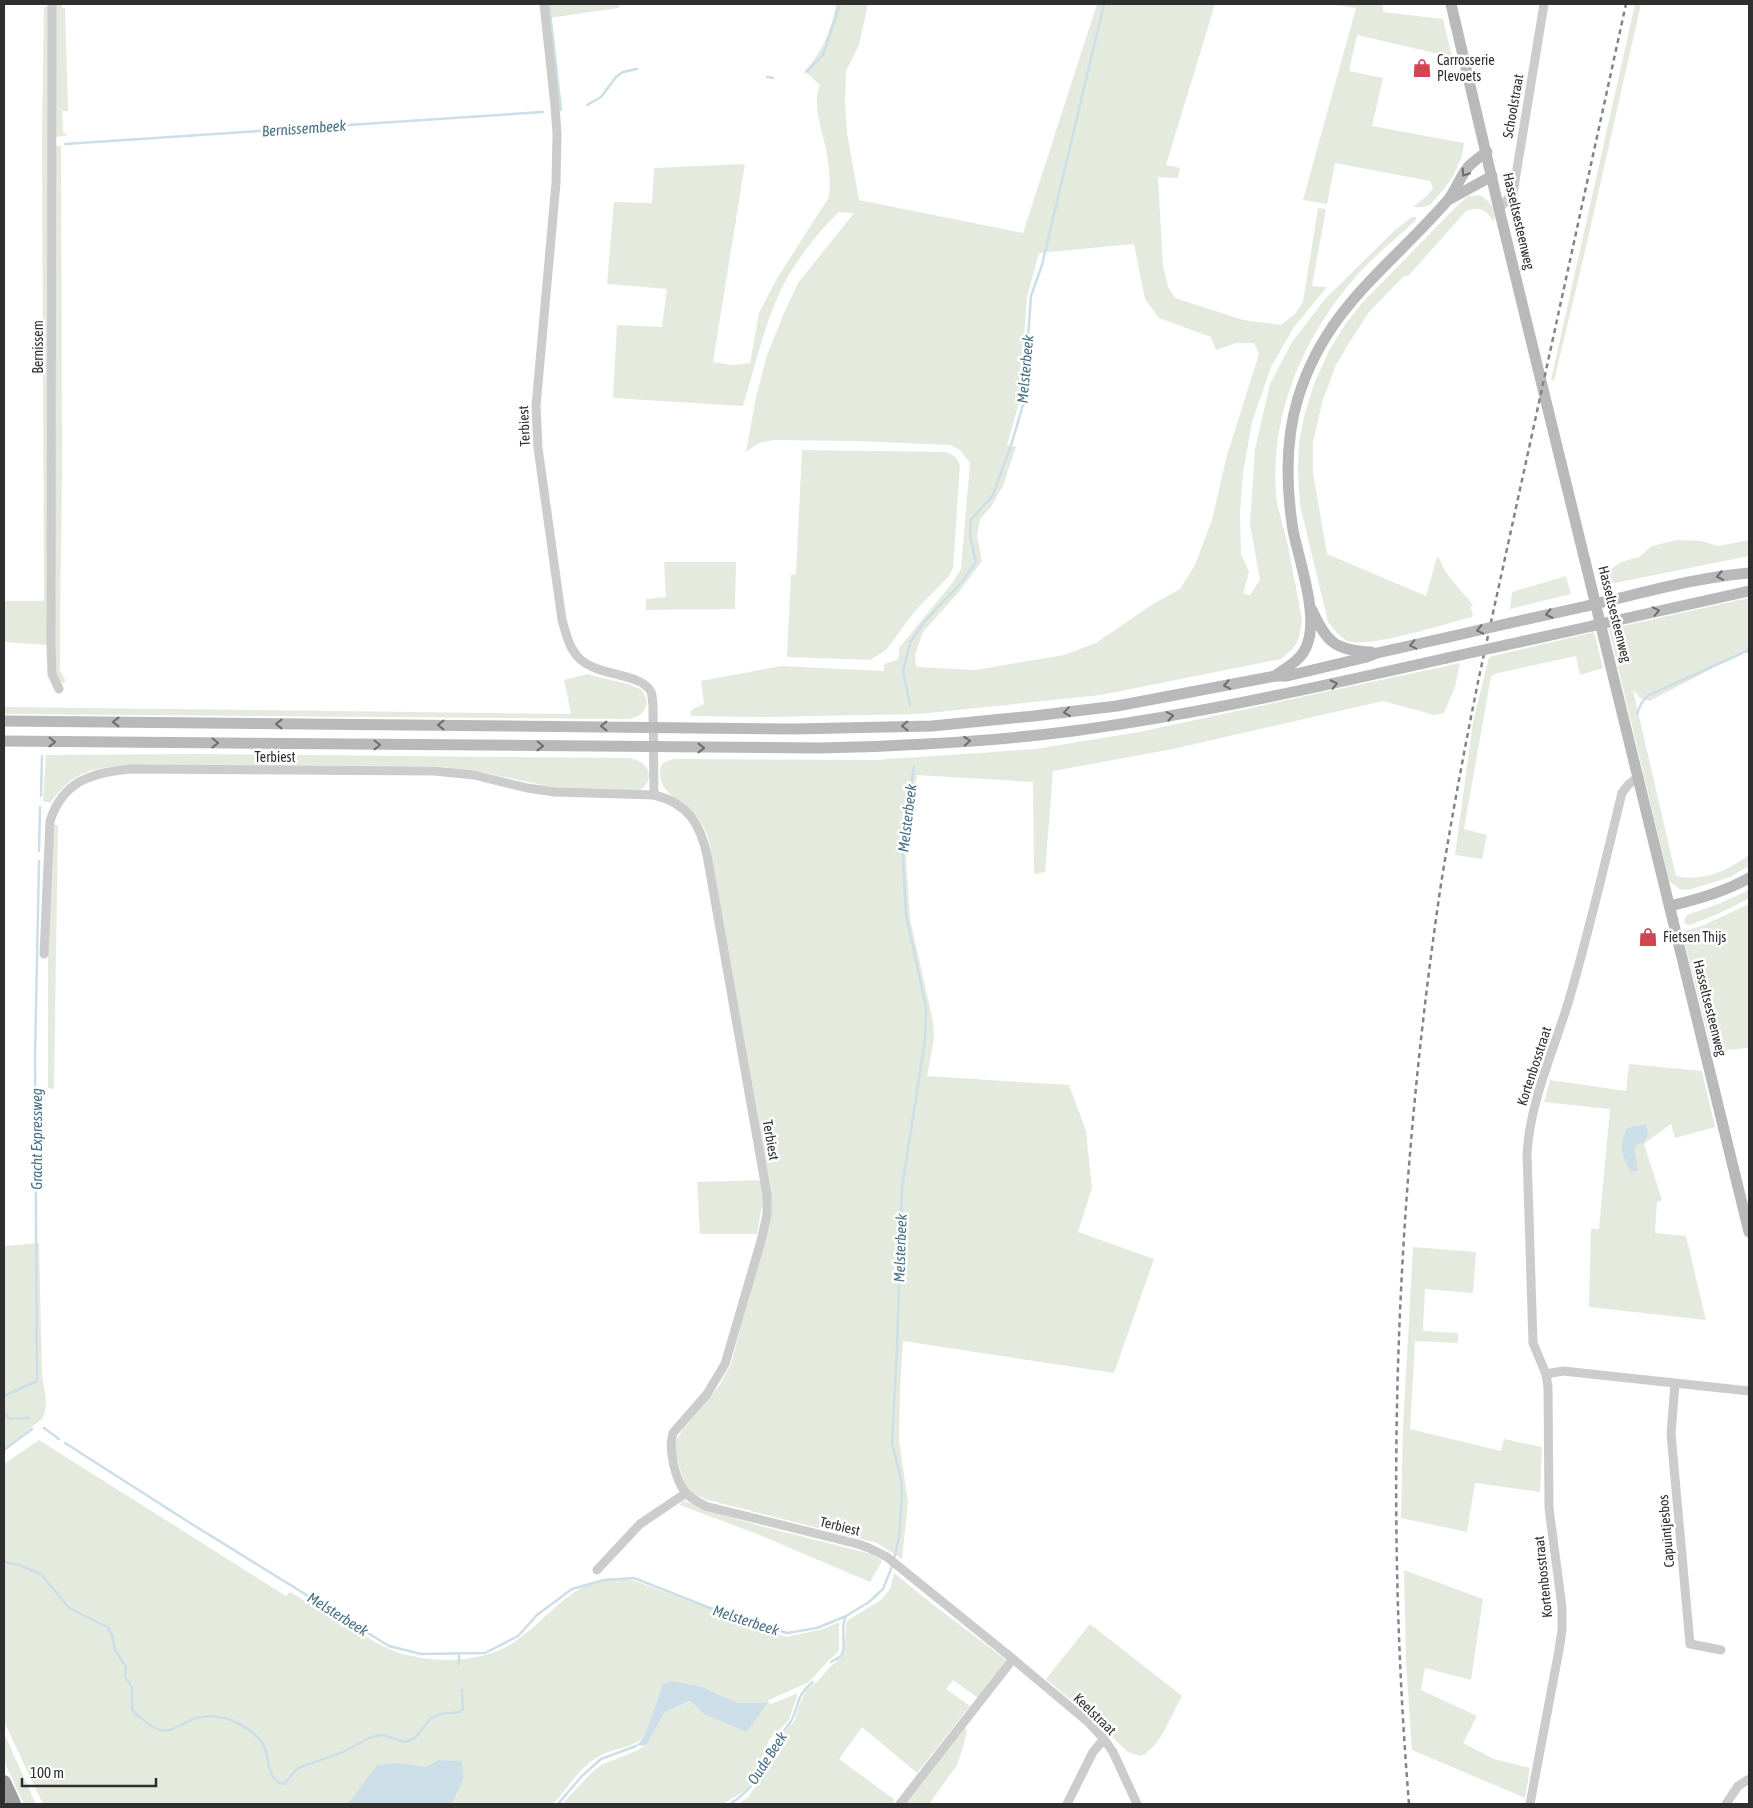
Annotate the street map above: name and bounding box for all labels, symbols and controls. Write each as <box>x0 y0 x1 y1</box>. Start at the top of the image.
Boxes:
place label: Carrosserie Plevoets <box>1437 52 1495 84</box>
shop icon: Carrosserie Plevoets <box>1411 57 1433 79</box>
street label: Schoolstraat <box>1500 73 1526 139</box>
water label: Bernissembeek <box>261 117 347 139</box>
one-way arrow <box>1461 168 1471 177</box>
street label: Hasseltsesteenweg <box>1500 171 1538 271</box>
street label: Bernissem <box>30 320 46 374</box>
water label: Melsterbeek <box>1014 334 1036 404</box>
street label: Terbiest <box>515 405 533 447</box>
street label: Hasseltsesteenweg <box>1595 564 1635 664</box>
one-way arrow <box>1715 571 1724 581</box>
one-way arrow <box>1652 606 1661 617</box>
one-way arrow <box>1544 609 1553 619</box>
one-way arrow <box>1475 624 1484 635</box>
one-way arrow <box>1409 639 1418 650</box>
one-way arrow <box>1223 679 1232 689</box>
one-way arrow <box>1329 679 1338 690</box>
one-way arrow <box>1063 706 1071 717</box>
one-way arrow <box>1166 711 1175 721</box>
one-way arrow <box>112 717 120 727</box>
one-way arrow <box>275 719 282 729</box>
one-way arrow <box>437 720 445 730</box>
one-way arrow <box>600 721 608 731</box>
one-way arrow <box>901 721 909 731</box>
one-way arrow <box>963 736 971 747</box>
one-way arrow <box>49 737 57 747</box>
one-way arrow <box>212 738 219 748</box>
one-way arrow <box>374 740 382 750</box>
one-way arrow <box>536 741 544 751</box>
one-way arrow <box>698 743 706 753</box>
street label: Terbiest <box>255 749 295 765</box>
water label: Melsterbeek <box>894 783 920 853</box>
shop icon: Fietsen Thijs <box>1637 926 1659 948</box>
place label: Fietsen Thijs <box>1663 929 1726 945</box>
street label: Hasseltsesteenweg <box>1690 958 1730 1058</box>
street label: Kortenbosstraat <box>1514 1024 1554 1108</box>
water label: Gracht Expressweg <box>28 1088 45 1190</box>
street label: Terbiest <box>760 1118 782 1162</box>
water label: Melsterbeek <box>890 1213 910 1283</box>
street label: Capuintjesbos <box>1655 1494 1677 1568</box>
street label: Terbiest <box>818 1513 862 1539</box>
street label: Kortenbosstraat <box>1531 1535 1555 1619</box>
water label: Melsterbeek <box>304 1589 372 1640</box>
water label: Melsterbeek <box>711 1601 782 1639</box>
street label: Keelstraat <box>1070 1690 1120 1738</box>
water label: Oude Beek <box>744 1728 790 1787</box>
scale bar <box>22 1756 156 1788</box>
text: 100 m <box>30 1764 64 1781</box>

